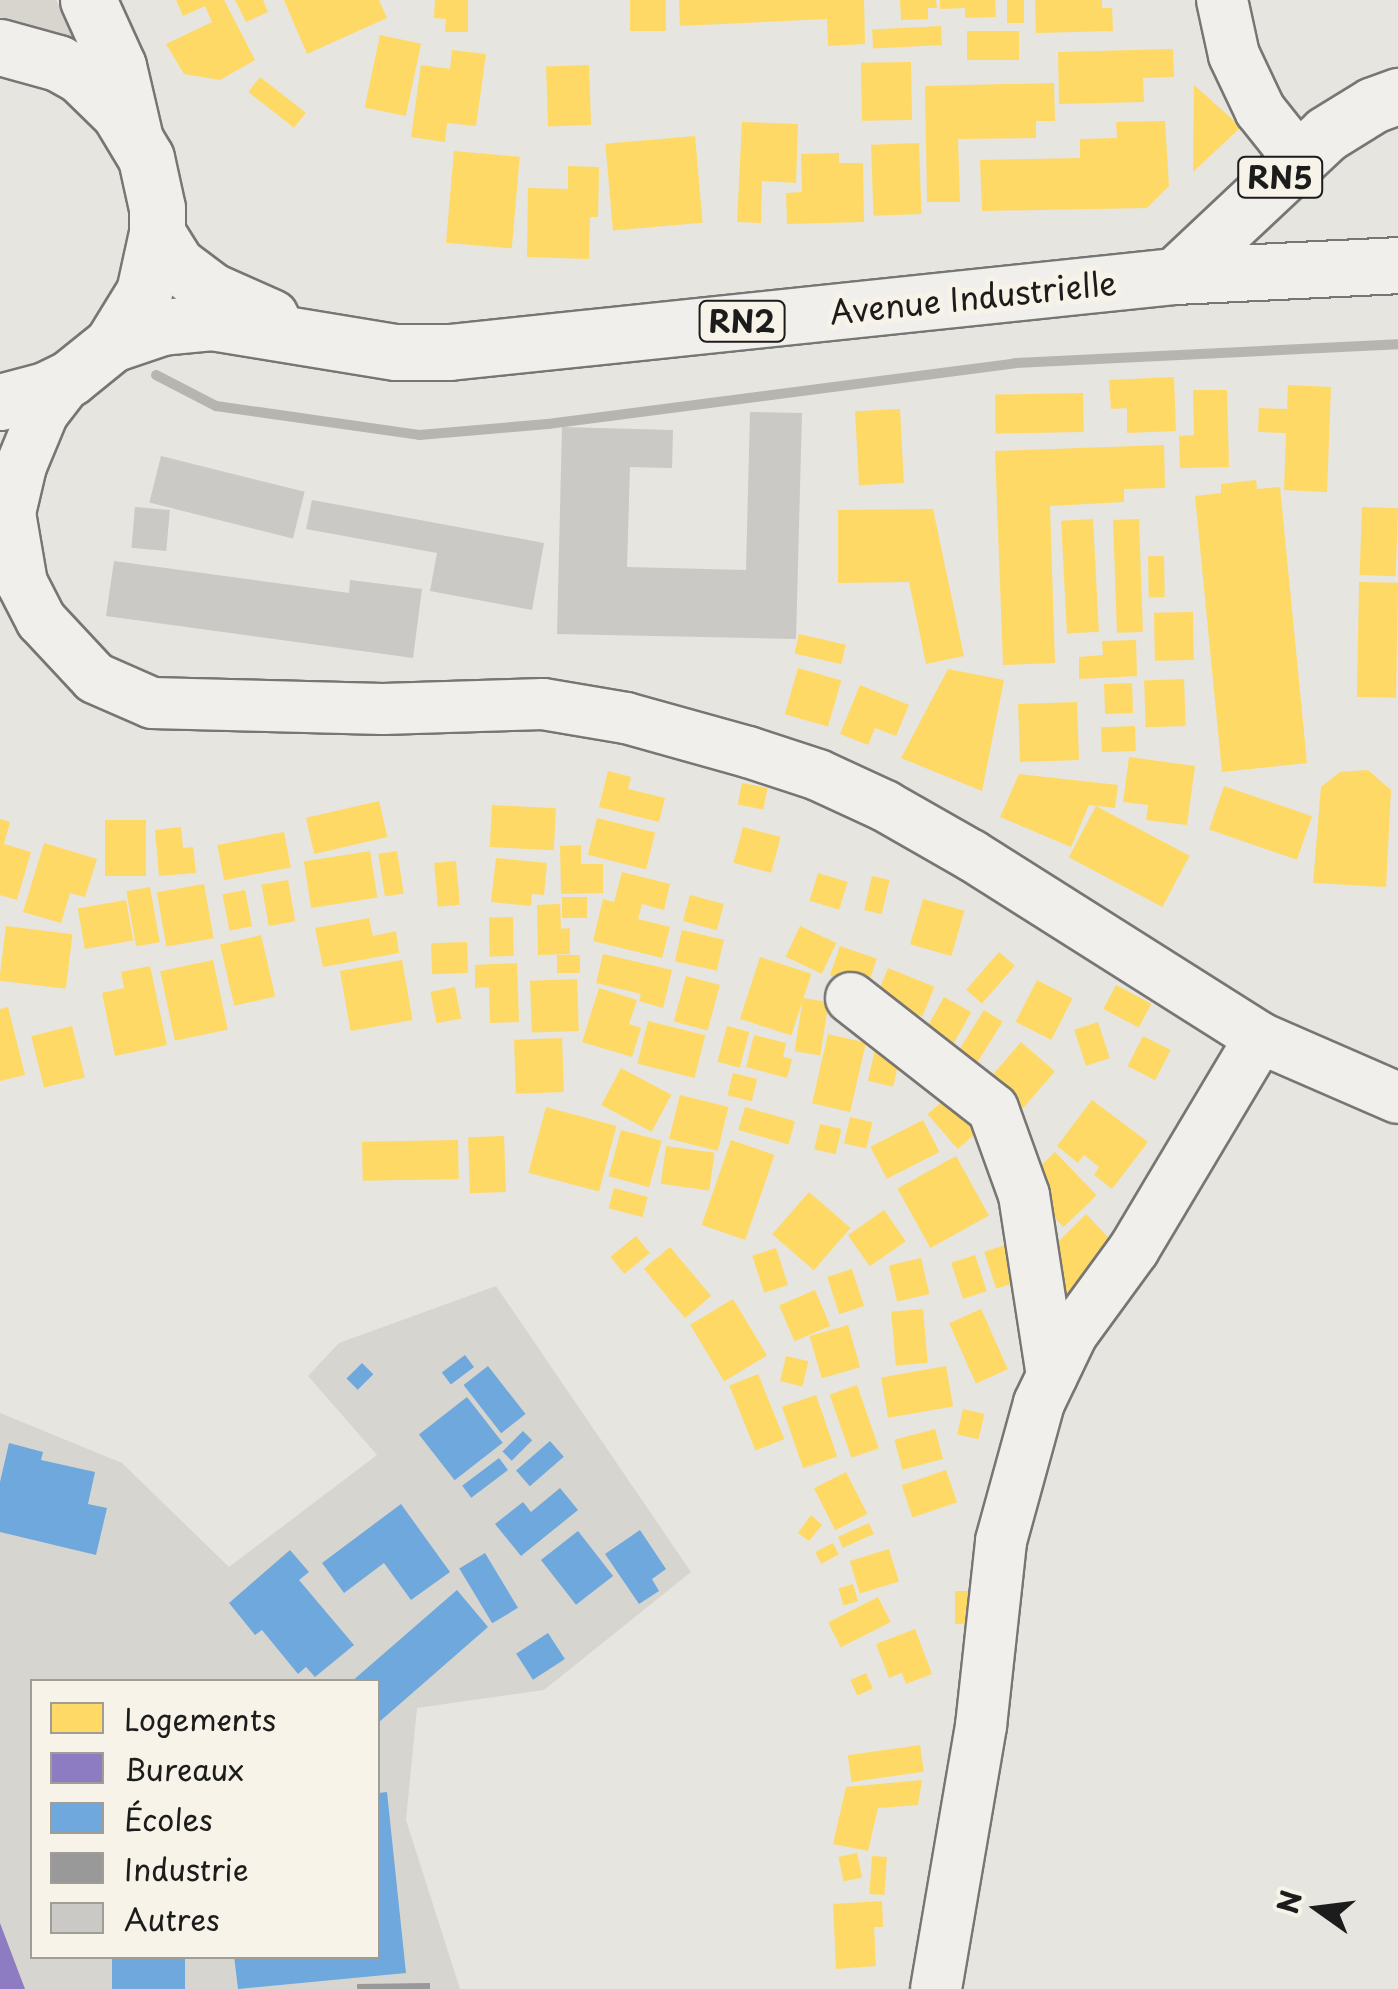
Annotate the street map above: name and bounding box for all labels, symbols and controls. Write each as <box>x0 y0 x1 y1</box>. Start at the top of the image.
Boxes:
road number: RN5 <box>1235 152 1325 202</box>
street label: Avenue Industrielle <box>828 263 1118 331</box>
road number: RN2 <box>697 296 787 346</box>
legend <box>30 1679 380 1959</box>
text: Logements <box>124 1696 276 1741</box>
text: Bureaux <box>124 1746 244 1791</box>
text: Écoles <box>124 1796 213 1841</box>
text: Industrie <box>124 1846 249 1891</box>
north arrow <box>1268 1859 1368 1959</box>
text: N <box>1265 1886 1312 1918</box>
text: Autres <box>124 1896 220 1941</box>

